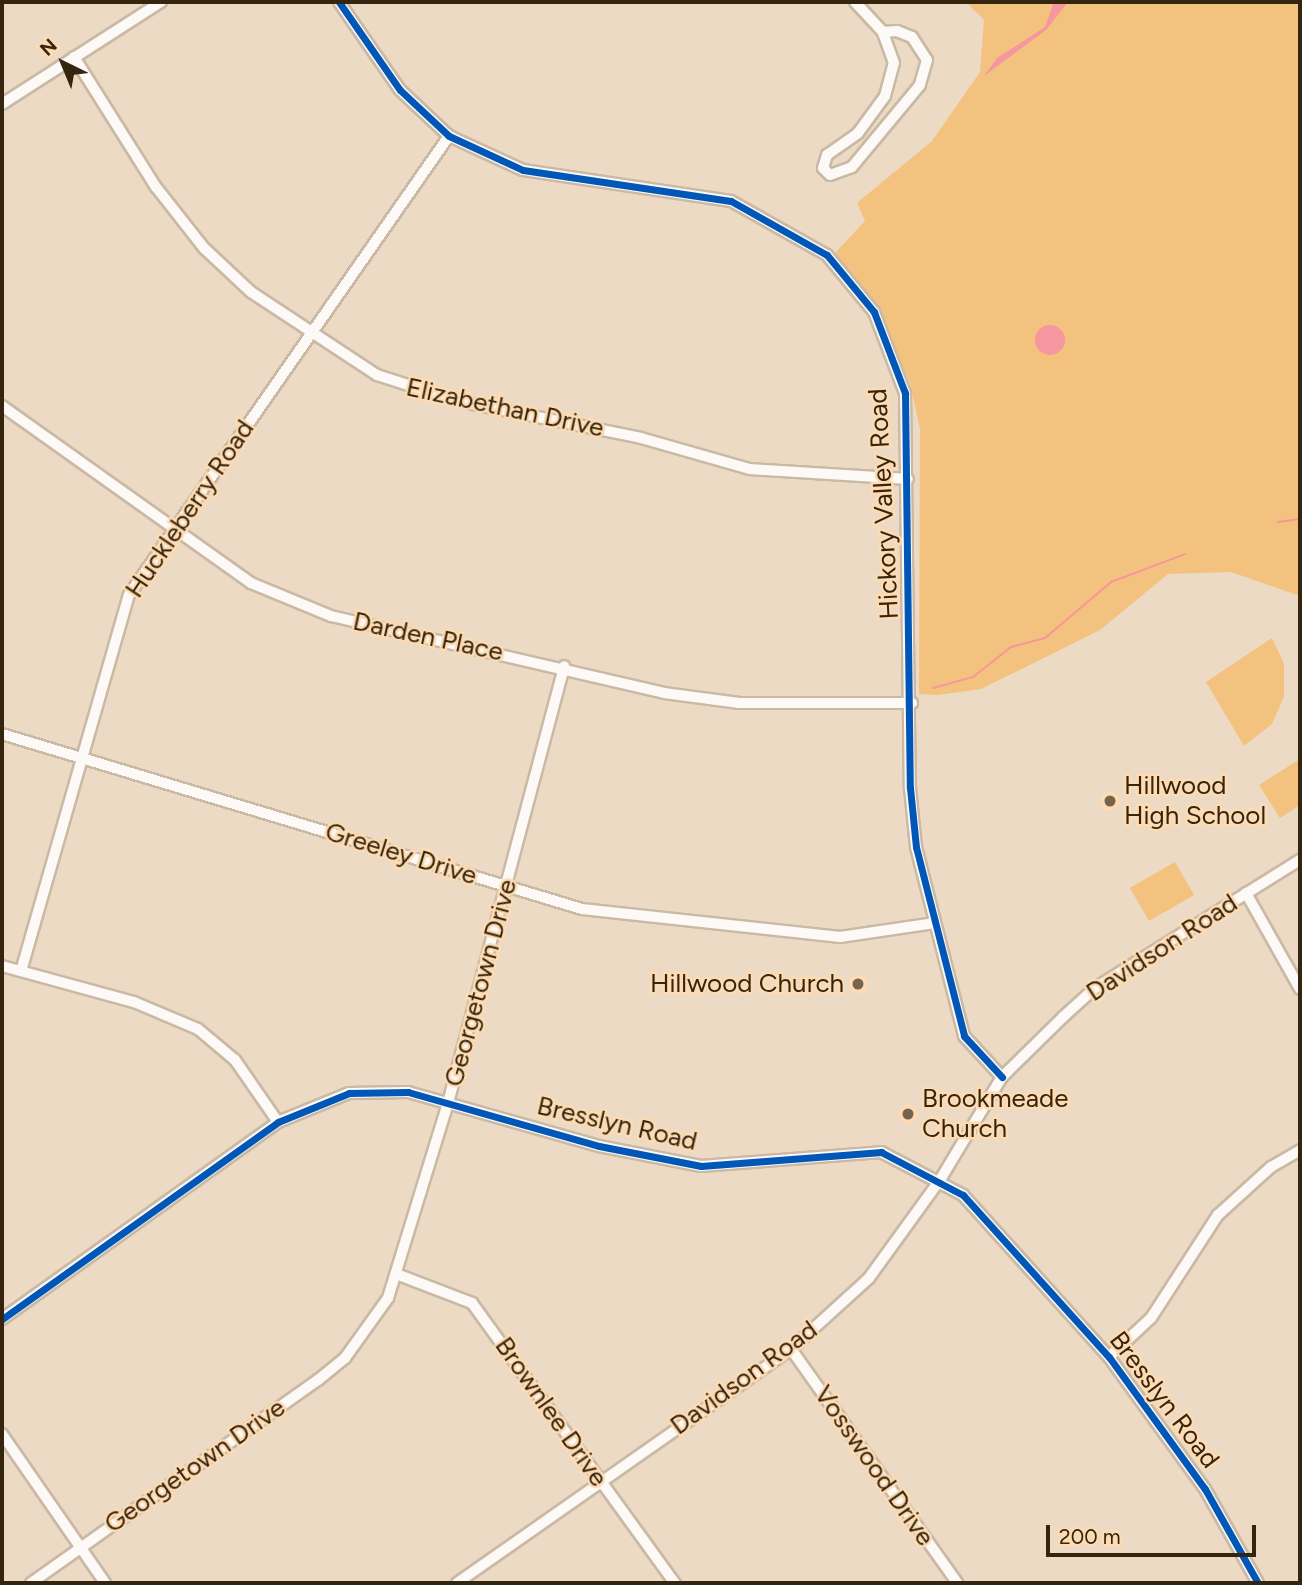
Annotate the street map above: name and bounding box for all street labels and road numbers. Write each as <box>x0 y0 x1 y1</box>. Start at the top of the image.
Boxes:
street label: Elizabethan Drive <box>403 372 607 444</box>
street label: Hickory Valley Road <box>862 388 906 620</box>
street label: Huckleberry Road <box>119 414 261 604</box>
street label: Darden Place <box>350 606 506 668</box>
street label: Greeley Drive <box>321 816 481 892</box>
street label: Georgetown Drive <box>438 876 524 1090</box>
street label: Davidson Road <box>1081 888 1243 1008</box>
street label: Bresslyn Road <box>534 1090 700 1158</box>
street label: Davidson Road <box>665 1314 823 1442</box>
street label: Bresslyn Road <box>1102 1325 1226 1475</box>
street label: Brownlee Drive <box>488 1331 614 1493</box>
street label: Vosswood Drive <box>807 1380 941 1552</box>
street label: Georgetown Drive <box>99 1392 291 1540</box>

